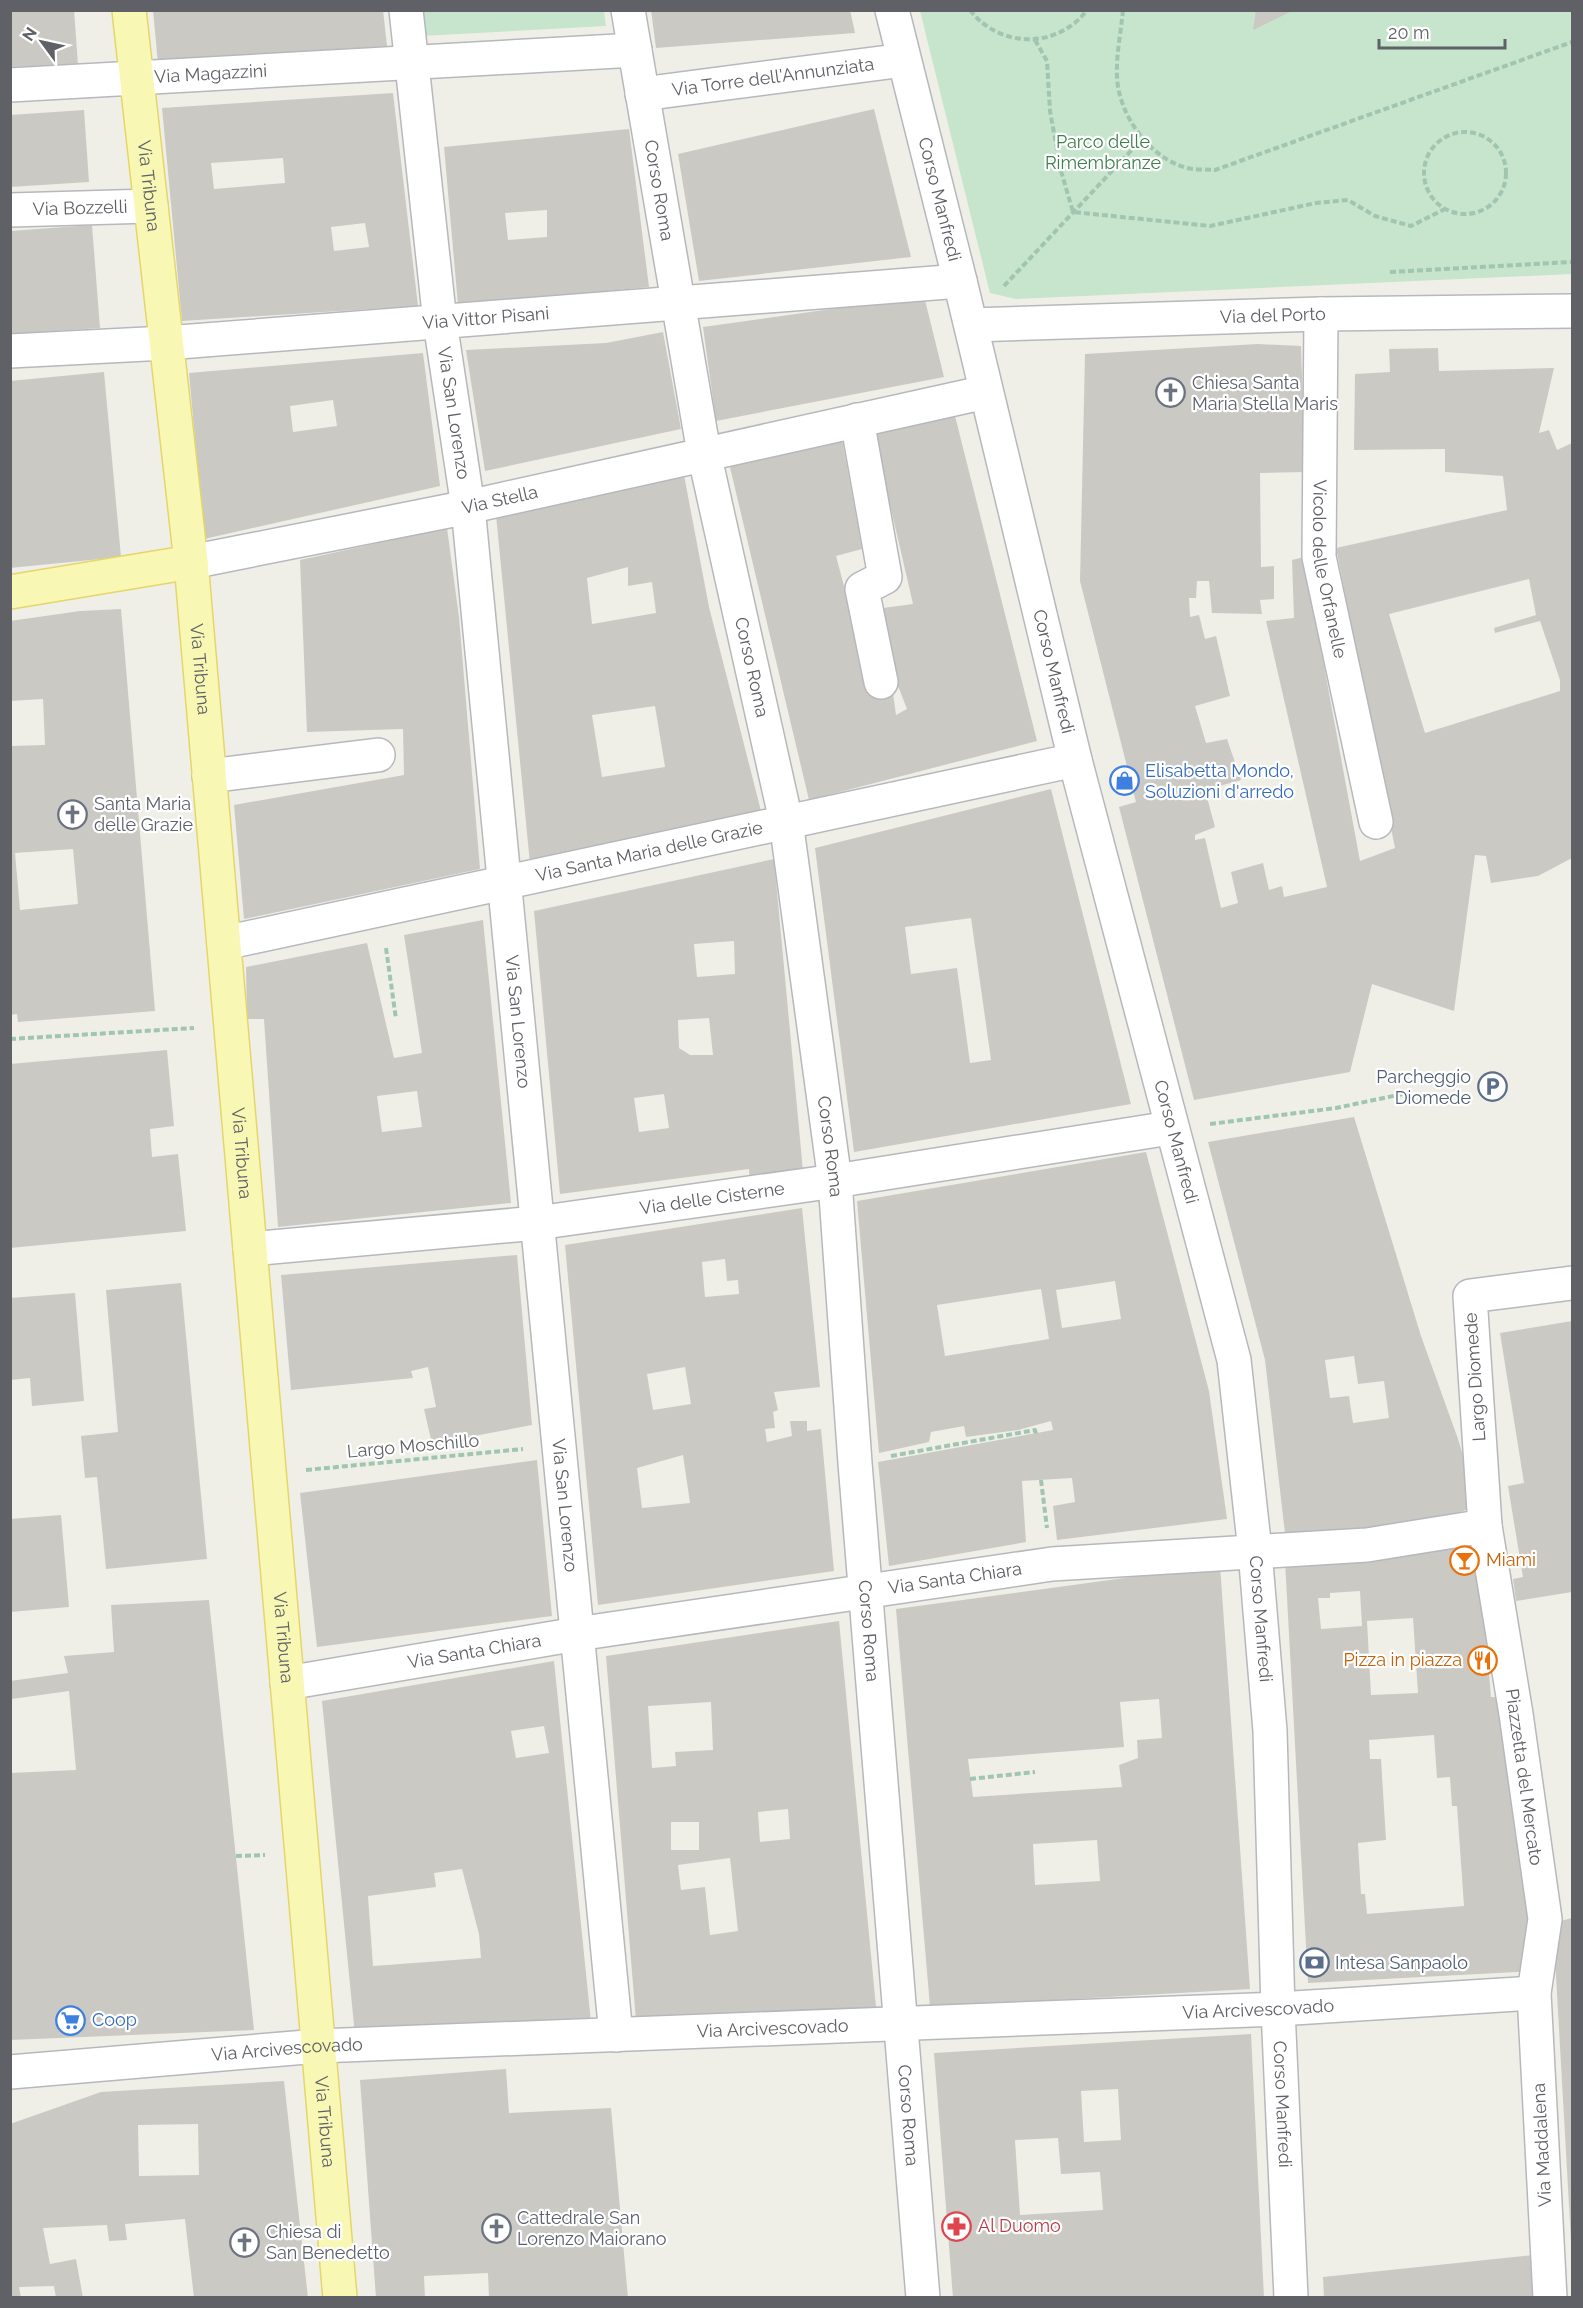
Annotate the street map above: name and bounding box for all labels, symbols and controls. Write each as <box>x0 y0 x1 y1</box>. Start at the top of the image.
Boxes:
north arrow <box>12 12 72 72</box>
scale bar <box>1379 12 1505 50</box>
text: 20 m <box>1388 22 1430 43</box>
text: N <box>19 24 41 44</box>
street label: Via Torre dell'Annunziata <box>670 53 875 100</box>
street label: Via Magazzini <box>154 60 268 87</box>
park label: Parco delle Rimembranze <box>1045 131 1162 173</box>
street label: Corso Manfredi <box>914 135 966 263</box>
street label: Corso Roma <box>640 138 678 242</box>
street label: Via Tribuna <box>134 139 165 233</box>
street label: Via Bozzelli <box>32 196 128 219</box>
street label: Via Vittor Pisani <box>421 302 550 333</box>
street label: Via del Porto <box>1220 303 1326 327</box>
street label: Via San Lorenzo <box>434 345 475 481</box>
place label: Chiesa Santa Maria Stella Maris <box>1192 372 1338 414</box>
church icon: Chiesa Santa Maria Stella Maris <box>1155 377 1187 409</box>
street label: Vicolo delle Orfanelle <box>1309 480 1352 661</box>
street label: Via Stella <box>460 481 540 518</box>
street label: Corso Manfredi <box>1029 607 1079 736</box>
street label: Corso Roma <box>731 615 774 719</box>
street label: Via Tribuna <box>186 622 215 716</box>
place label: Elisabetta Mondo, Soluzioni d'arredo <box>1145 760 1294 802</box>
shop icon: Elisabetta Mondo, Soluzioni d'arredo <box>1108 765 1140 797</box>
place label: Santa Maria delle Grazie <box>94 793 193 835</box>
church icon: Santa Maria delle Grazie <box>57 798 89 830</box>
street label: Via Santa Maria delle Grazie <box>534 816 765 886</box>
street label: Via San Lorenzo <box>501 954 535 1090</box>
place label: Parcheggio Diomede <box>1376 1066 1471 1108</box>
parking icon: Parcheggio Diomede <box>1476 1071 1508 1103</box>
street label: Corso Manfredi <box>1150 1078 1203 1206</box>
street label: Corso Roma <box>814 1094 847 1198</box>
street label: Via Tribuna <box>228 1107 257 1200</box>
street label: Via delle Cisterne <box>638 1177 786 1218</box>
street label: Largo Diomede <box>1459 1311 1489 1442</box>
street label: Largo Moschillo <box>346 1429 480 1462</box>
street label: Via San Lorenzo <box>548 1438 582 1573</box>
bar icon: Miami <box>1449 1544 1481 1576</box>
place label: Miami <box>1486 1549 1536 1570</box>
street label: Corso Manfredi <box>1245 1555 1277 1683</box>
street label: Via Santa Chiara <box>886 1558 1023 1598</box>
street label: Corso Roma <box>855 1579 884 1683</box>
street label: Via Tribuna <box>269 1591 298 1684</box>
street label: Via Santa Chiara <box>406 1629 543 1672</box>
restaurant icon: Pizza in piazza <box>1467 1644 1499 1676</box>
place label: Pizza in piazza <box>1343 1649 1462 1670</box>
street label: Piazzetta del Mercato <box>1502 1687 1547 1867</box>
bank icon: Intesa Sanpaolo <box>1298 1947 1330 1979</box>
place label: Intesa Sanpaolo <box>1335 1952 1468 1973</box>
street label: Via Arcivescovado <box>1182 1995 1335 2023</box>
supermarket icon: Coop <box>55 2004 87 2036</box>
place label: Coop <box>92 2009 137 2030</box>
street label: Via Arcivescovado <box>696 2015 849 2041</box>
street label: Via Arcivescovado <box>210 2033 363 2065</box>
street label: Corso Manfredi <box>1269 2040 1296 2168</box>
street label: Corso Roma <box>894 2064 923 2167</box>
street label: Via Tribuna <box>311 2075 340 2168</box>
street label: Via Maddalena <box>1528 2083 1555 2208</box>
place label: Cattedrale San Lorenzo Maiorano <box>517 2207 667 2249</box>
pharmacy icon: Al Duomo <box>941 2210 973 2242</box>
church icon: Cattedrale San Lorenzo Maiorano <box>480 2212 512 2244</box>
place label: Al Duomo <box>978 2215 1061 2236</box>
place label: Chiesa di San Benedetto <box>266 2221 390 2263</box>
church icon: Chiesa di San Benedetto <box>229 2226 261 2258</box>

